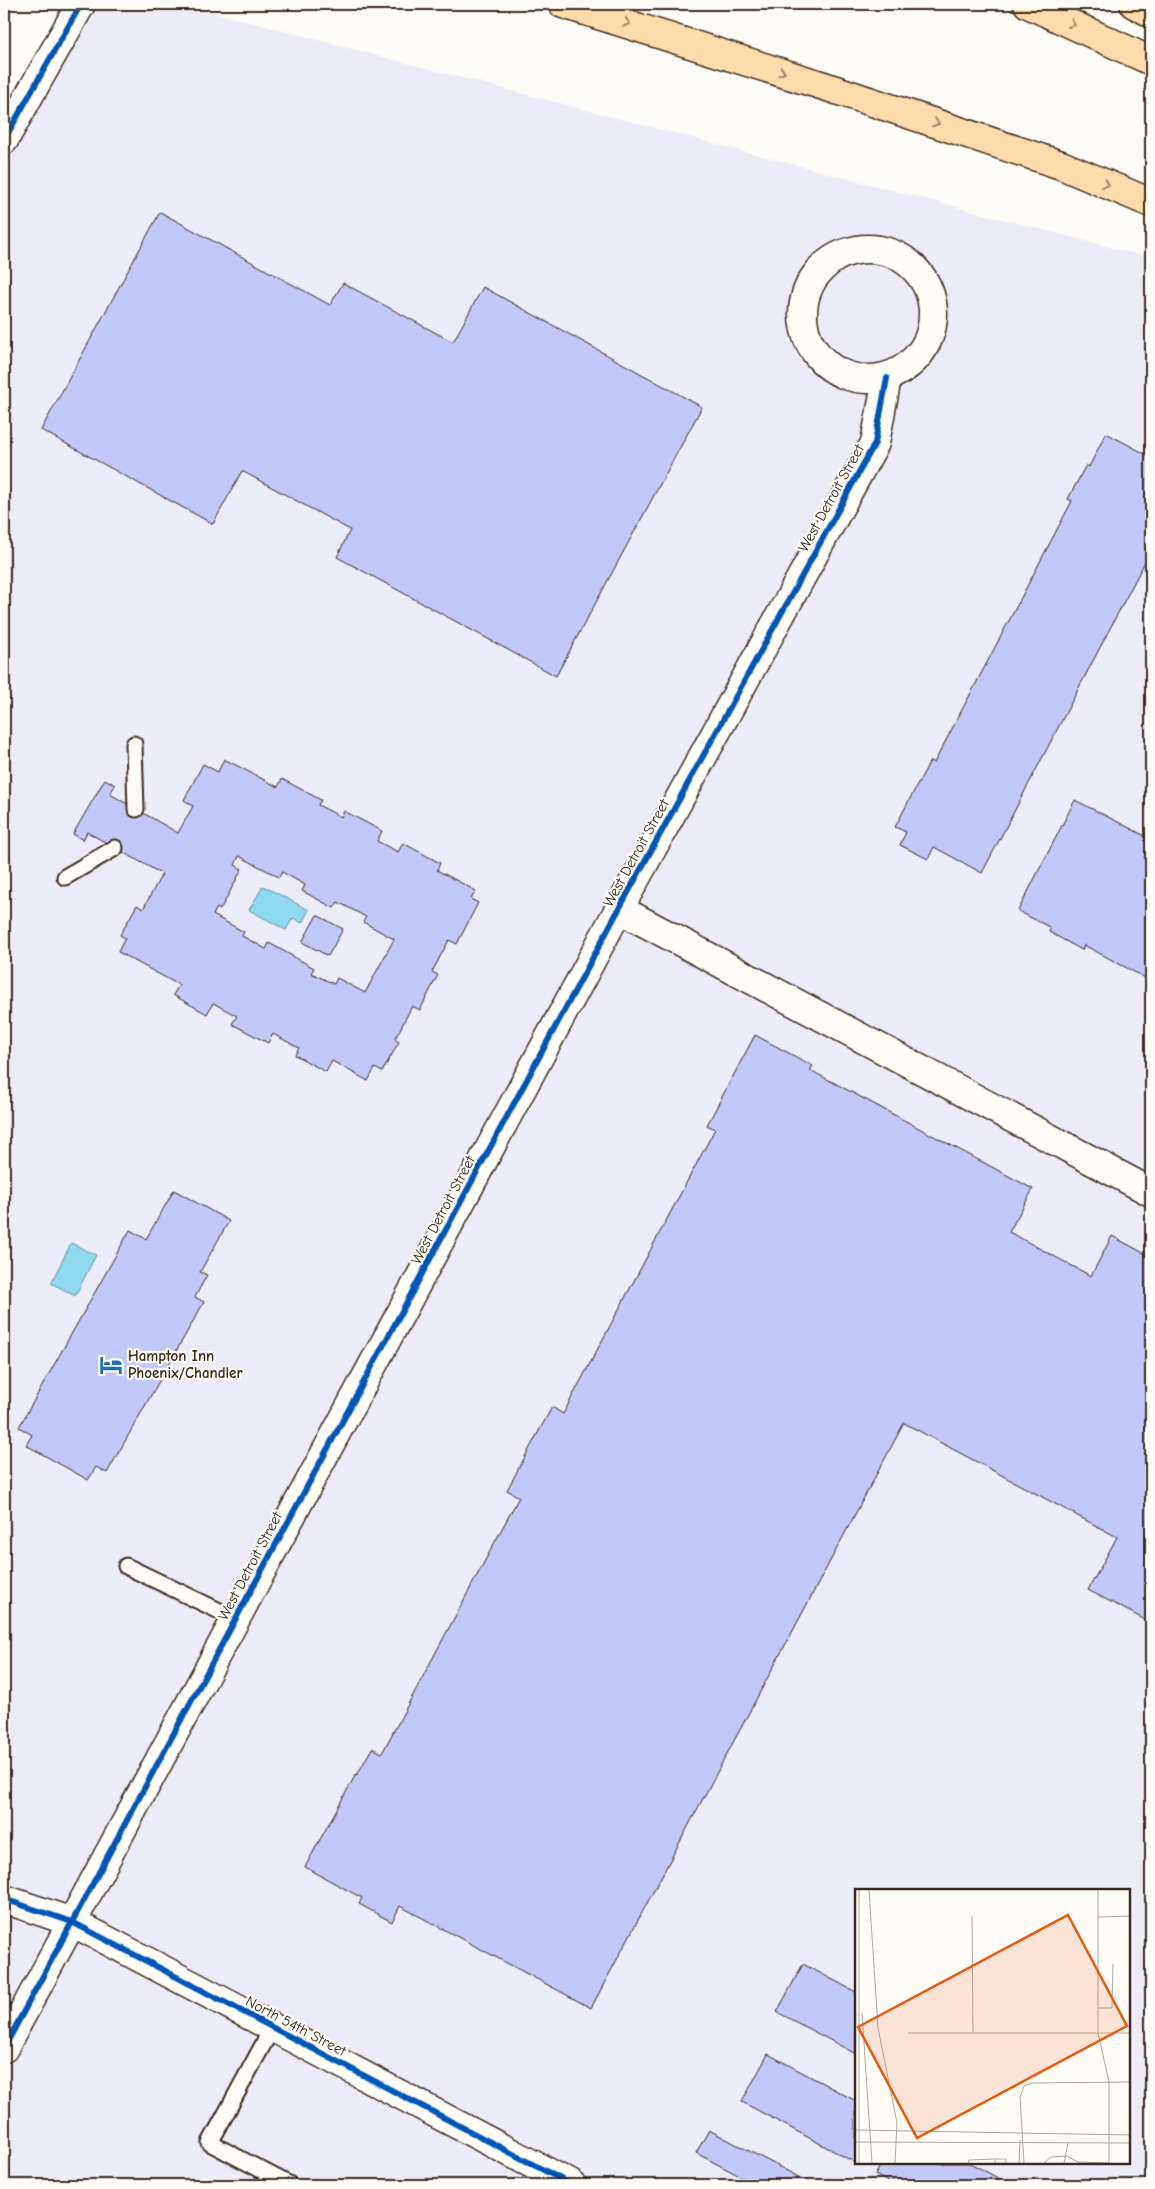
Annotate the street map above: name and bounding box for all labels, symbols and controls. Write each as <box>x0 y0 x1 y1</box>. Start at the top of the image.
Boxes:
one-way arrow <box>622 18 630 28</box>
one-way arrow <box>1067 18 1076 29</box>
one-way arrow <box>777 67 785 77</box>
one-way arrow <box>931 118 940 128</box>
one-way arrow <box>1101 178 1110 189</box>
street label: West Detroit Street <box>794 440 868 555</box>
street label: West Detroit Street <box>599 795 673 910</box>
street label: West Detroit Street <box>407 1152 479 1267</box>
place label: Hampton Inn Phoenix/Chandler <box>128 1347 243 1382</box>
hotel icon: Hampton Inn Phoenix/Chandler <box>98 1352 124 1378</box>
street label: West Detroit Street <box>214 1508 286 1623</box>
inset map <box>855 1889 1130 2164</box>
street label: North 54th Street <box>243 1992 350 2060</box>

